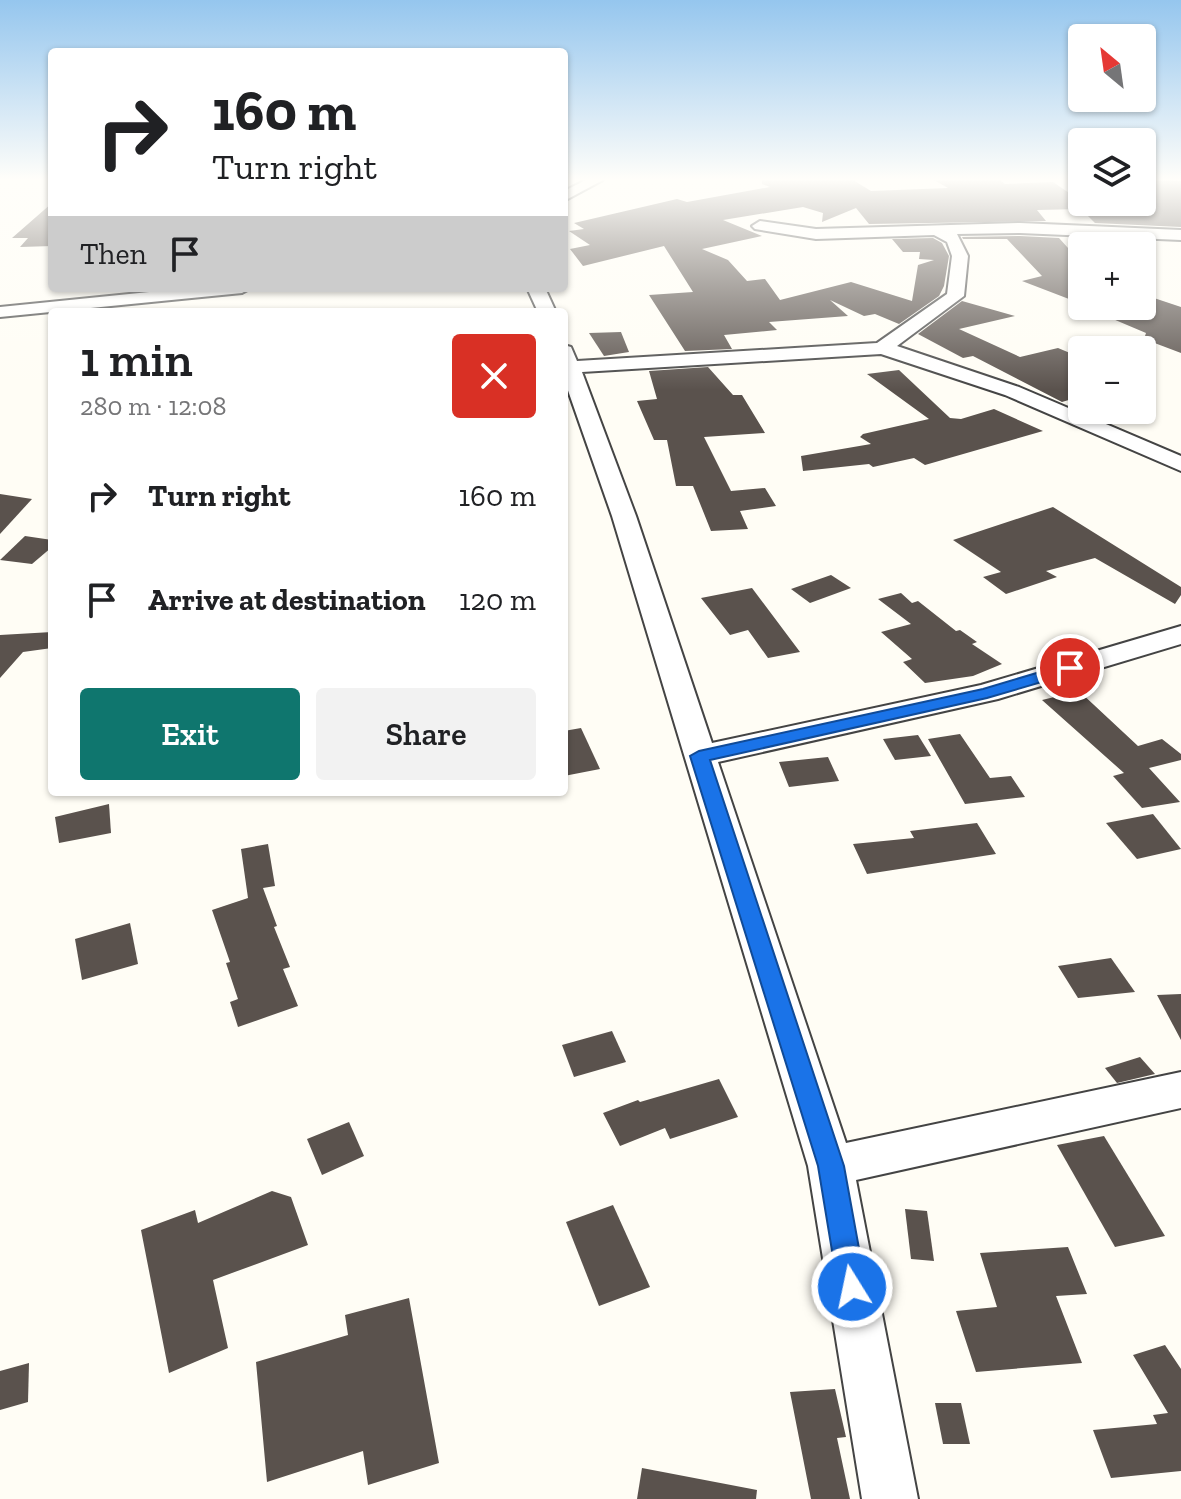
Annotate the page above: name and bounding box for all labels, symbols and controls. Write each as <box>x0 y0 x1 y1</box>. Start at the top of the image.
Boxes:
north arrow <box>1068 24 1156 112</box>
map controls <box>1068 24 1156 424</box>
text: 160 m <box>212 77 356 144</box>
icon: right <box>80 80 184 184</box>
button: layers <box>1068 128 1156 216</box>
text: Turn right <box>212 145 377 188</box>
icon: arrive <box>163 232 207 276</box>
button: + <box>1068 232 1156 320</box>
text: Then <box>80 236 147 272</box>
text: 1 min <box>80 331 193 388</box>
button: close <box>452 334 536 418</box>
button: − <box>1068 336 1156 424</box>
text: 280 m · 12:08 <box>80 390 226 422</box>
icon: right <box>80 474 124 518</box>
text: Turn right <box>148 478 290 514</box>
text: 160 m <box>459 478 536 514</box>
icon: arrive <box>80 578 124 622</box>
text: Arrive at destination <box>148 582 425 618</box>
text: 120 m <box>459 582 536 618</box>
pin <box>1036 634 1104 702</box>
icon: arrive <box>1048 646 1092 690</box>
button: Exit <box>80 688 300 780</box>
button: Share <box>316 688 536 780</box>
position arrow <box>810 1245 894 1329</box>

